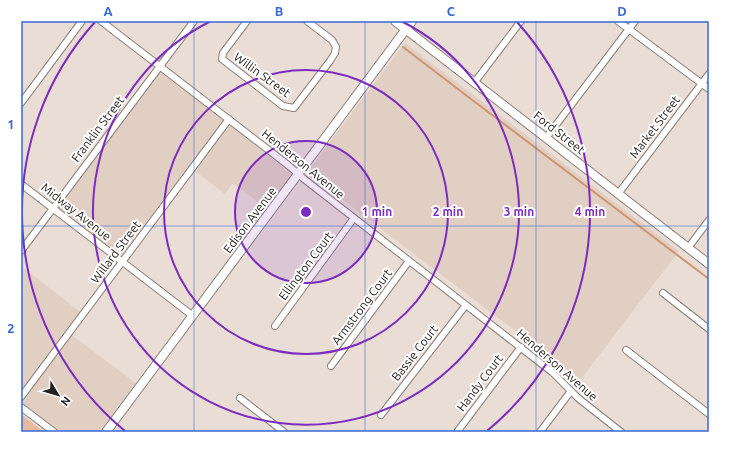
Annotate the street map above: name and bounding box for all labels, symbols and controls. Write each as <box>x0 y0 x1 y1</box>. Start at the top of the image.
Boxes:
text: A <box>103 4 113 18</box>
text: B <box>275 4 284 18</box>
text: C <box>447 4 456 18</box>
text: D <box>617 4 627 18</box>
street label: Willin Street <box>232 50 293 100</box>
street label: Franklin Street <box>69 93 127 164</box>
street label: Market Street <box>627 93 682 160</box>
street label: Ford Street <box>531 109 588 157</box>
text: 1 <box>7 117 15 131</box>
street label: Henderson Avenue <box>259 126 347 201</box>
street label: Midway Avenue <box>39 180 114 243</box>
street label: Edison Avenue <box>221 184 279 255</box>
centre of rings <box>299 205 313 219</box>
text: 1 min <box>362 205 392 218</box>
text: 2 min <box>433 205 463 218</box>
text: 3 min <box>504 205 534 218</box>
text: 4 min <box>575 205 605 218</box>
street label: Willard Street <box>88 218 143 285</box>
street label: Ellington Court <box>276 229 335 302</box>
street label: Armstrong Court <box>329 266 394 347</box>
text: 2 <box>7 321 15 335</box>
street label: Bassie Court <box>389 322 441 383</box>
street label: Henderson Avenue <box>514 326 600 403</box>
street label: Handy Court <box>454 352 505 414</box>
north arrow <box>38 375 78 415</box>
text: N <box>59 394 73 408</box>

